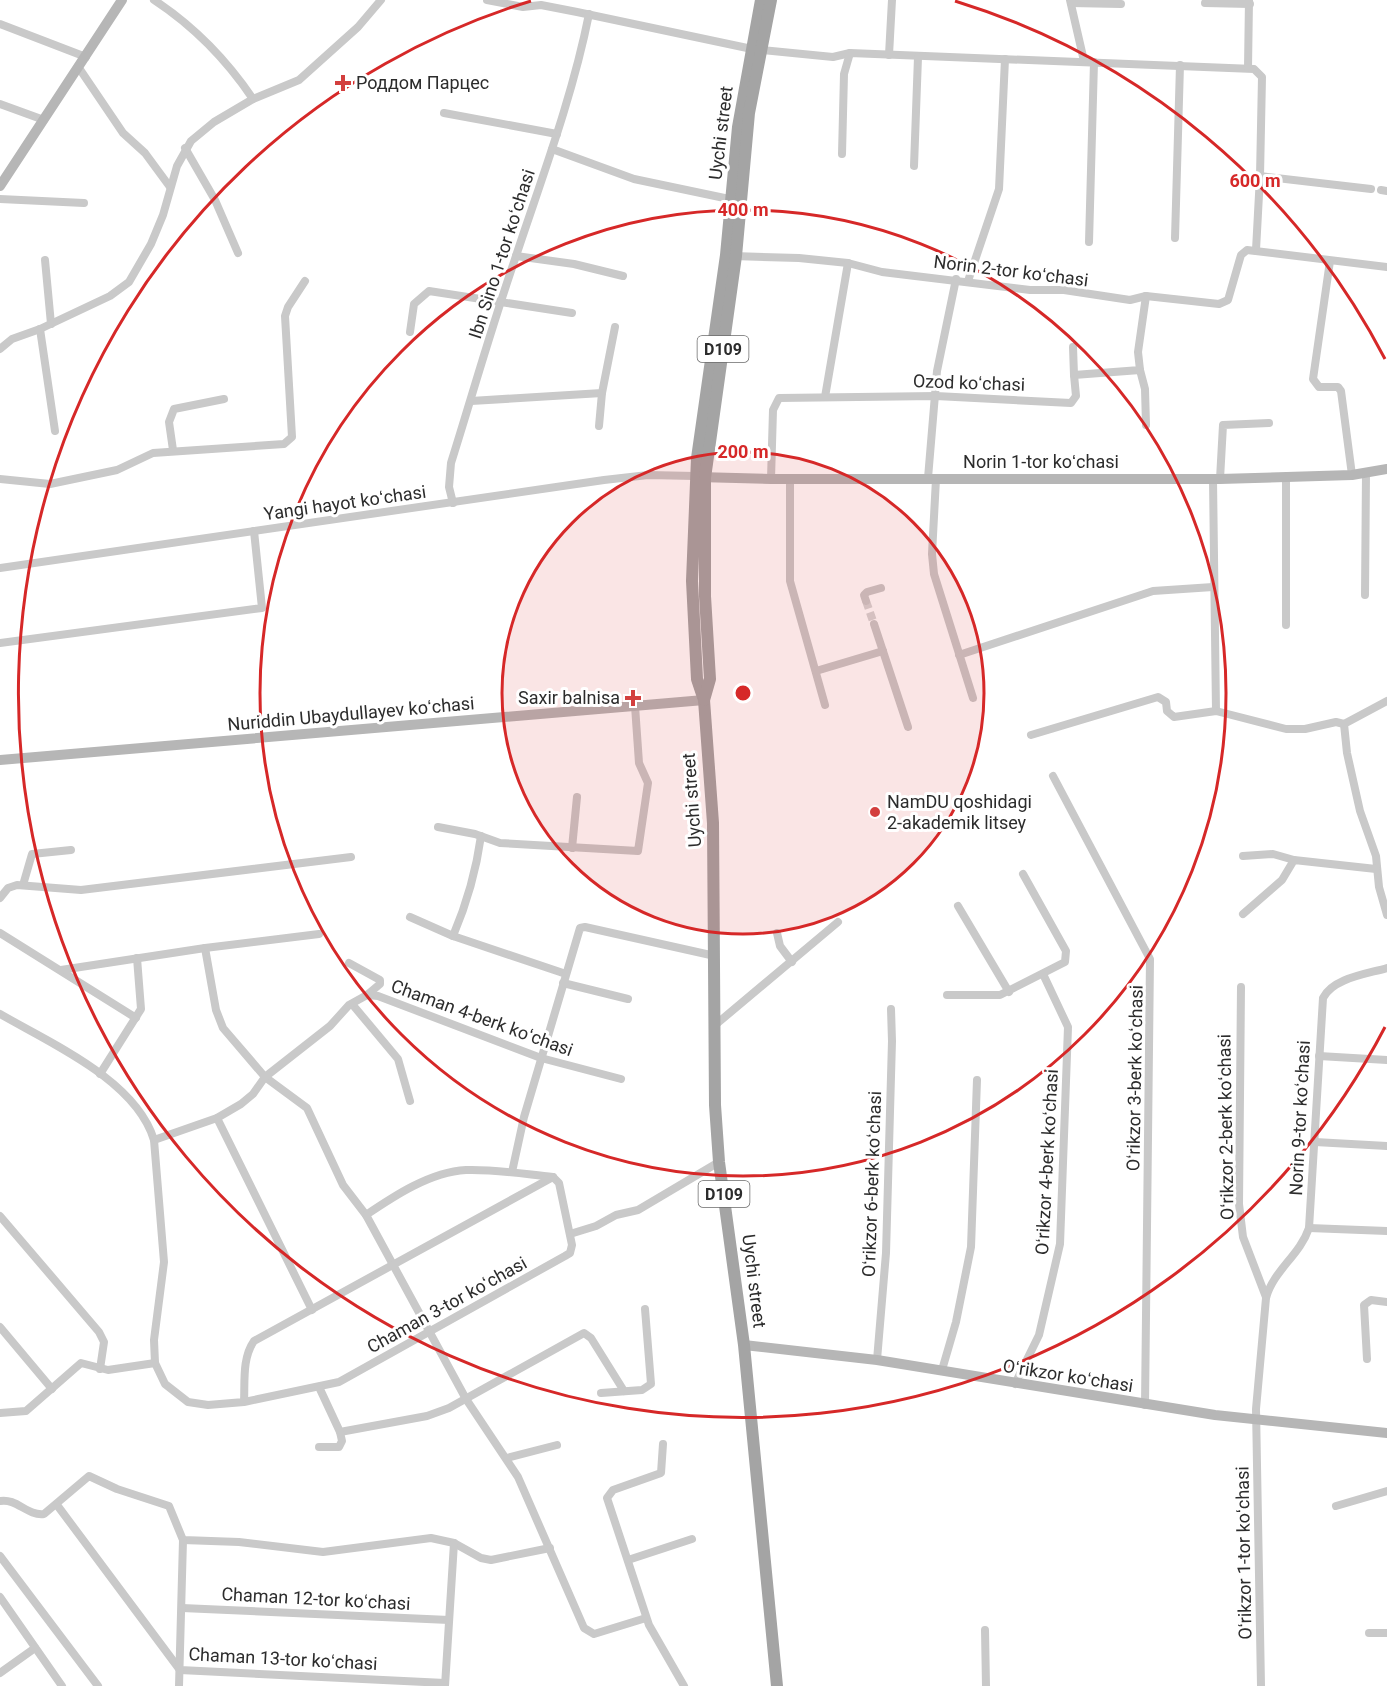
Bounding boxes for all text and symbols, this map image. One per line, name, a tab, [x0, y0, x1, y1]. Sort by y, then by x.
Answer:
place label: Роддом Парцес	[356, 72, 489, 93]
marker: Роддом Парцес	[334, 74, 352, 92]
street label: Uychi street	[704, 85, 737, 181]
street label: Ibn Sino 1-tor koʻchasi	[464, 166, 539, 341]
text: 600 m	[1229, 170, 1281, 191]
text: 400 m	[717, 199, 769, 220]
street label: Norin 2-tor koʻchasi	[932, 251, 1090, 290]
road number: D109	[698, 336, 748, 362]
street label: Ozod koʻchasi	[913, 370, 1025, 395]
text: 200 m	[717, 441, 769, 462]
street label: Norin 1-tor koʻchasi	[963, 451, 1119, 472]
street label: Yangi hayot koʻchasi	[262, 481, 427, 524]
centre of rings	[733, 683, 753, 703]
place label: Saxir balnisa	[518, 687, 620, 708]
marker: Saxir balnisa	[624, 689, 642, 707]
street label: Nuriddin Ubaydullayev koʻchasi	[227, 692, 475, 735]
street label: Uychi street	[678, 752, 705, 848]
place label: NamDU qoshidagi 2-akademik litsey	[887, 791, 1032, 833]
marker: NamDU qoshidagi 2-akademik litsey	[868, 805, 882, 819]
street label: Chaman 4-berk koʻchasi	[388, 975, 576, 1060]
street label: Oʻrikzor 3-berk koʻchasi	[1122, 985, 1147, 1171]
street label: Oʻrikzor 2-berk koʻchasi	[1213, 1034, 1238, 1220]
street label: Norin 9-tor koʻchasi	[1285, 1040, 1314, 1196]
street label: Oʻrikzor 4-berk koʻchasi	[1031, 1068, 1062, 1256]
street label: Oʻrikzor 6-berk koʻchasi	[858, 1091, 885, 1277]
road number: D109	[698, 1181, 750, 1207]
street label: Uychi street	[738, 1233, 771, 1329]
street label: Chaman 3-tor koʻchasi	[363, 1252, 530, 1357]
street label: Oʻrikzor koʻchasi	[1001, 1355, 1135, 1396]
street label: Oʻrikzor 1-tor koʻchasi	[1231, 1466, 1256, 1640]
street label: Chaman 12-tor koʻchasi	[221, 1583, 411, 1614]
street label: Chaman 13-tor koʻchasi	[188, 1643, 378, 1674]

